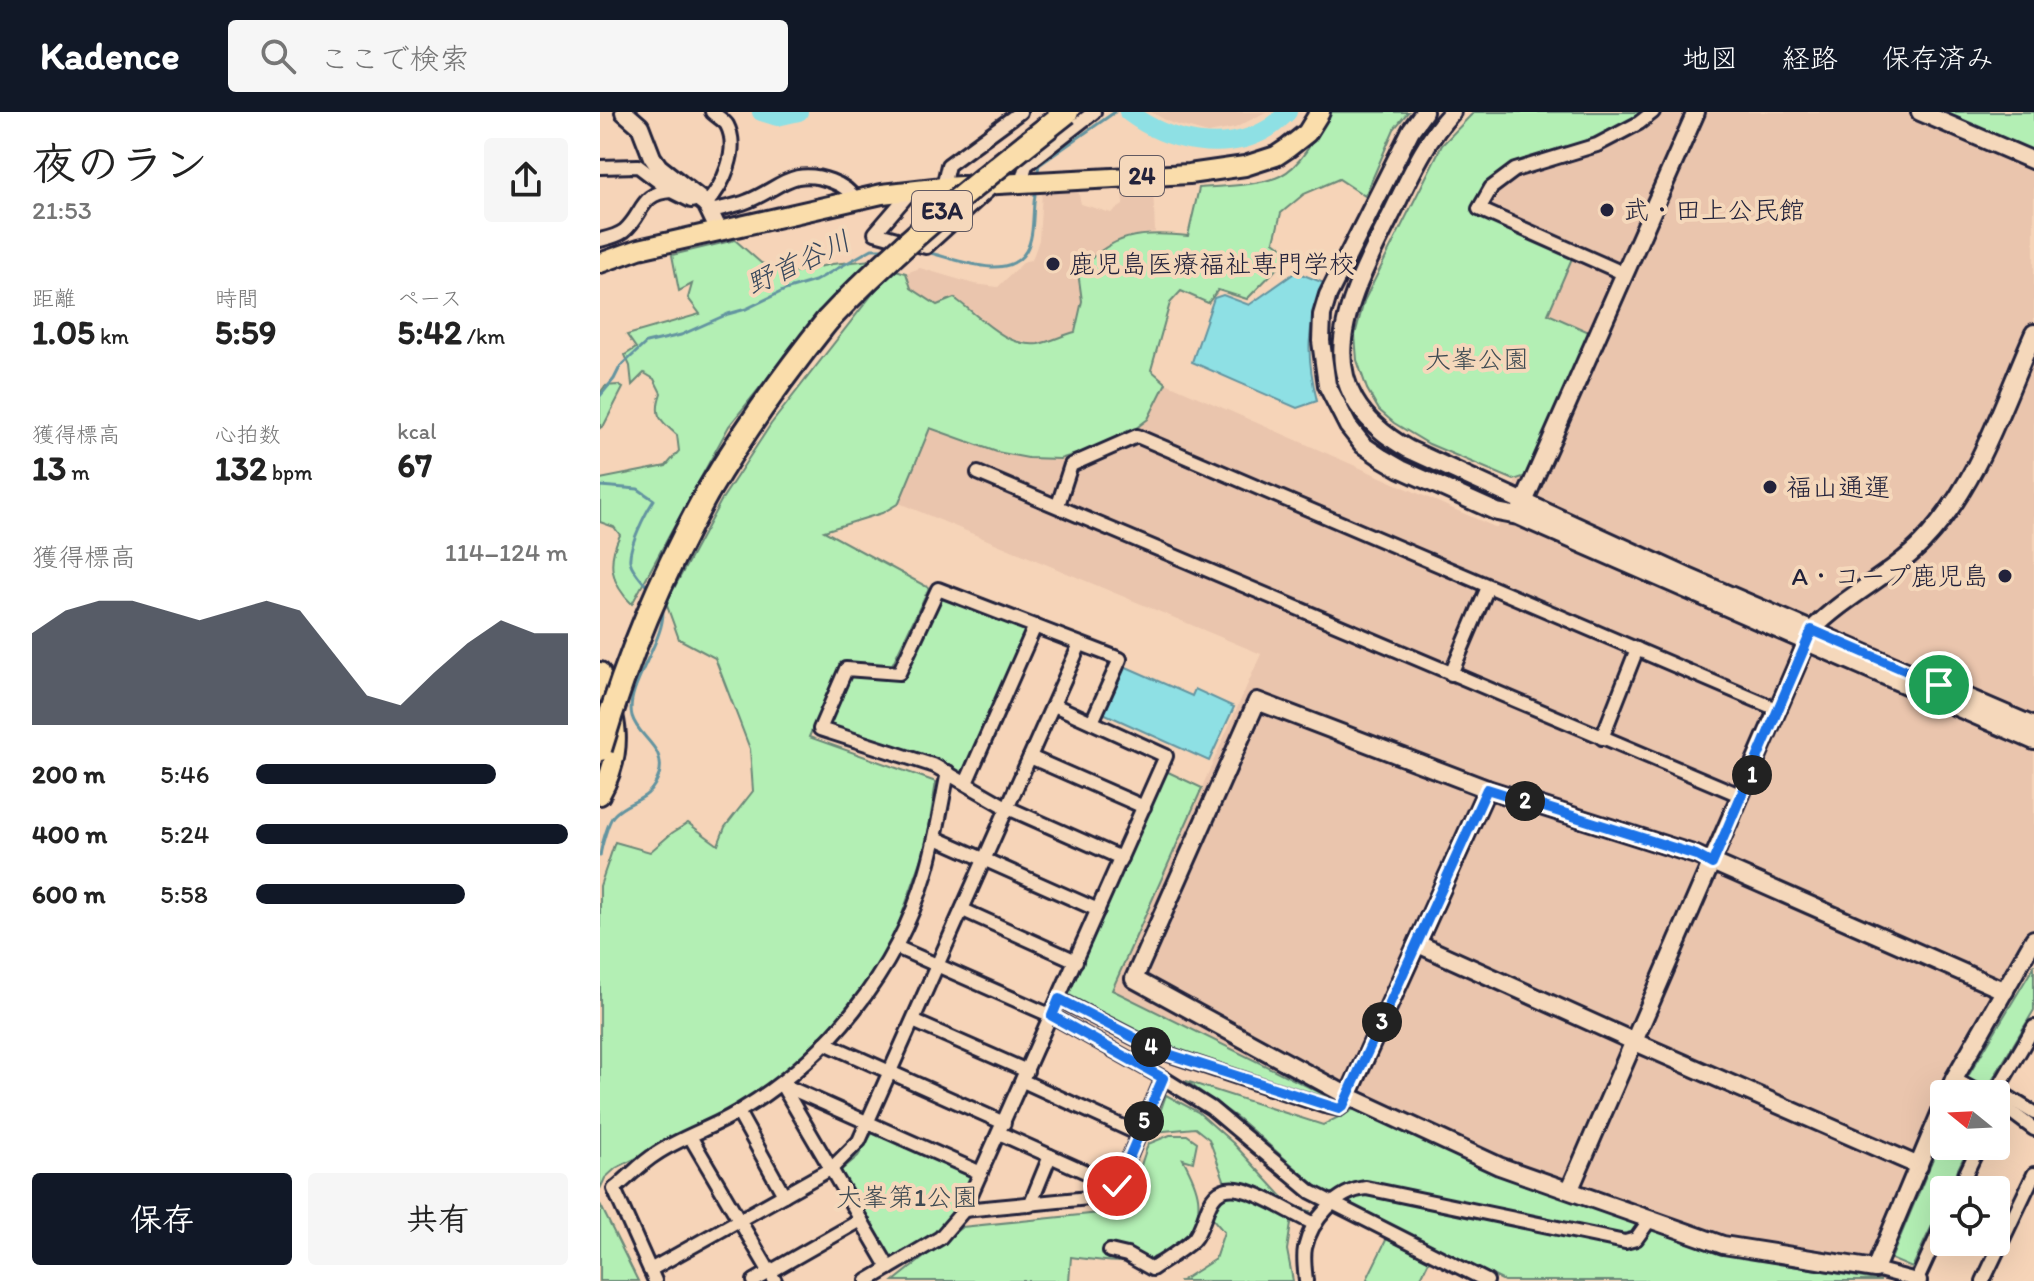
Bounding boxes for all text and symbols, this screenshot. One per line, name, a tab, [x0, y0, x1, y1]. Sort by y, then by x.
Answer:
search box	[228, 20, 788, 92]
text: Kadence	[40, 33, 180, 79]
icon: search	[256, 34, 300, 78]
text: ここで検索	[320, 40, 470, 77]
text: 地図	[1682, 41, 1738, 75]
text: 経路	[1782, 41, 1838, 75]
text: 保存済み	[1882, 41, 1994, 75]
text: 夜のラン	[32, 137, 208, 190]
button: share	[484, 138, 568, 222]
road number: 24	[1120, 156, 1164, 196]
road number: E3A	[912, 191, 972, 231]
text: 21:53	[32, 194, 92, 226]
place label: 武・田上公民館	[1623, 194, 1805, 226]
marker: 武・田上公民館	[1598, 201, 1616, 219]
water label: 野首谷川	[740, 223, 856, 301]
place label: 鹿児島医療福祉専門学校	[1069, 248, 1355, 280]
marker: 鹿児島医療福祉専門学校	[1044, 255, 1062, 273]
text: 距離	[32, 285, 76, 312]
text: 時間	[215, 285, 259, 312]
text: ペース	[397, 285, 462, 312]
text: 1.05	[32, 312, 95, 353]
text: 5:59	[215, 312, 276, 353]
text: 5:42	[397, 312, 462, 353]
text: km	[95, 323, 129, 350]
text: /km	[462, 323, 505, 350]
park label: 大峯公園	[1425, 343, 1529, 375]
text: kcal	[397, 418, 436, 445]
text: 獲得標高	[32, 421, 120, 448]
text: 心拍数	[215, 421, 281, 448]
text: 67	[397, 445, 432, 486]
text: 13	[32, 448, 66, 489]
text: 132	[215, 448, 267, 489]
text: m	[66, 459, 90, 486]
text: bpm	[267, 459, 313, 486]
place label: 福山通運	[1786, 471, 1890, 503]
marker: 福山通運	[1761, 478, 1779, 496]
text: 114–124 m	[445, 536, 568, 568]
text: 獲得標高	[32, 541, 136, 573]
place label: A・コープ鹿児島	[1791, 560, 1989, 592]
marker: A・コープ鹿児島	[1996, 567, 2014, 585]
pin	[1905, 651, 1973, 719]
icon: arrive	[1917, 663, 1961, 707]
pin: 1	[1732, 755, 1772, 795]
text: 200 m	[32, 758, 105, 790]
text: 5:46	[160, 758, 209, 790]
text: 1	[1747, 761, 1757, 788]
pin: 2	[1505, 781, 1545, 821]
text: 2	[1519, 787, 1531, 814]
text: 400 m	[32, 818, 107, 850]
text: 5:24	[160, 818, 209, 850]
text: 600 m	[32, 878, 106, 910]
text: 5:58	[160, 878, 208, 910]
pin: 3	[1362, 1002, 1402, 1042]
text: 3	[1376, 1008, 1388, 1035]
pin: 4	[1131, 1027, 1171, 1067]
text: 4	[1144, 1033, 1158, 1060]
north arrow	[1930, 1080, 2010, 1160]
map controls	[1930, 1080, 2010, 1256]
pin: 5	[1124, 1101, 1164, 1141]
text: 5	[1138, 1107, 1150, 1134]
pin	[1083, 1152, 1151, 1220]
icon: check	[1095, 1164, 1139, 1208]
button: 保存	[32, 1173, 292, 1265]
button: 共有	[308, 1173, 568, 1265]
button: locate	[1930, 1176, 2010, 1256]
park label: 大峯第1公園	[836, 1181, 978, 1213]

